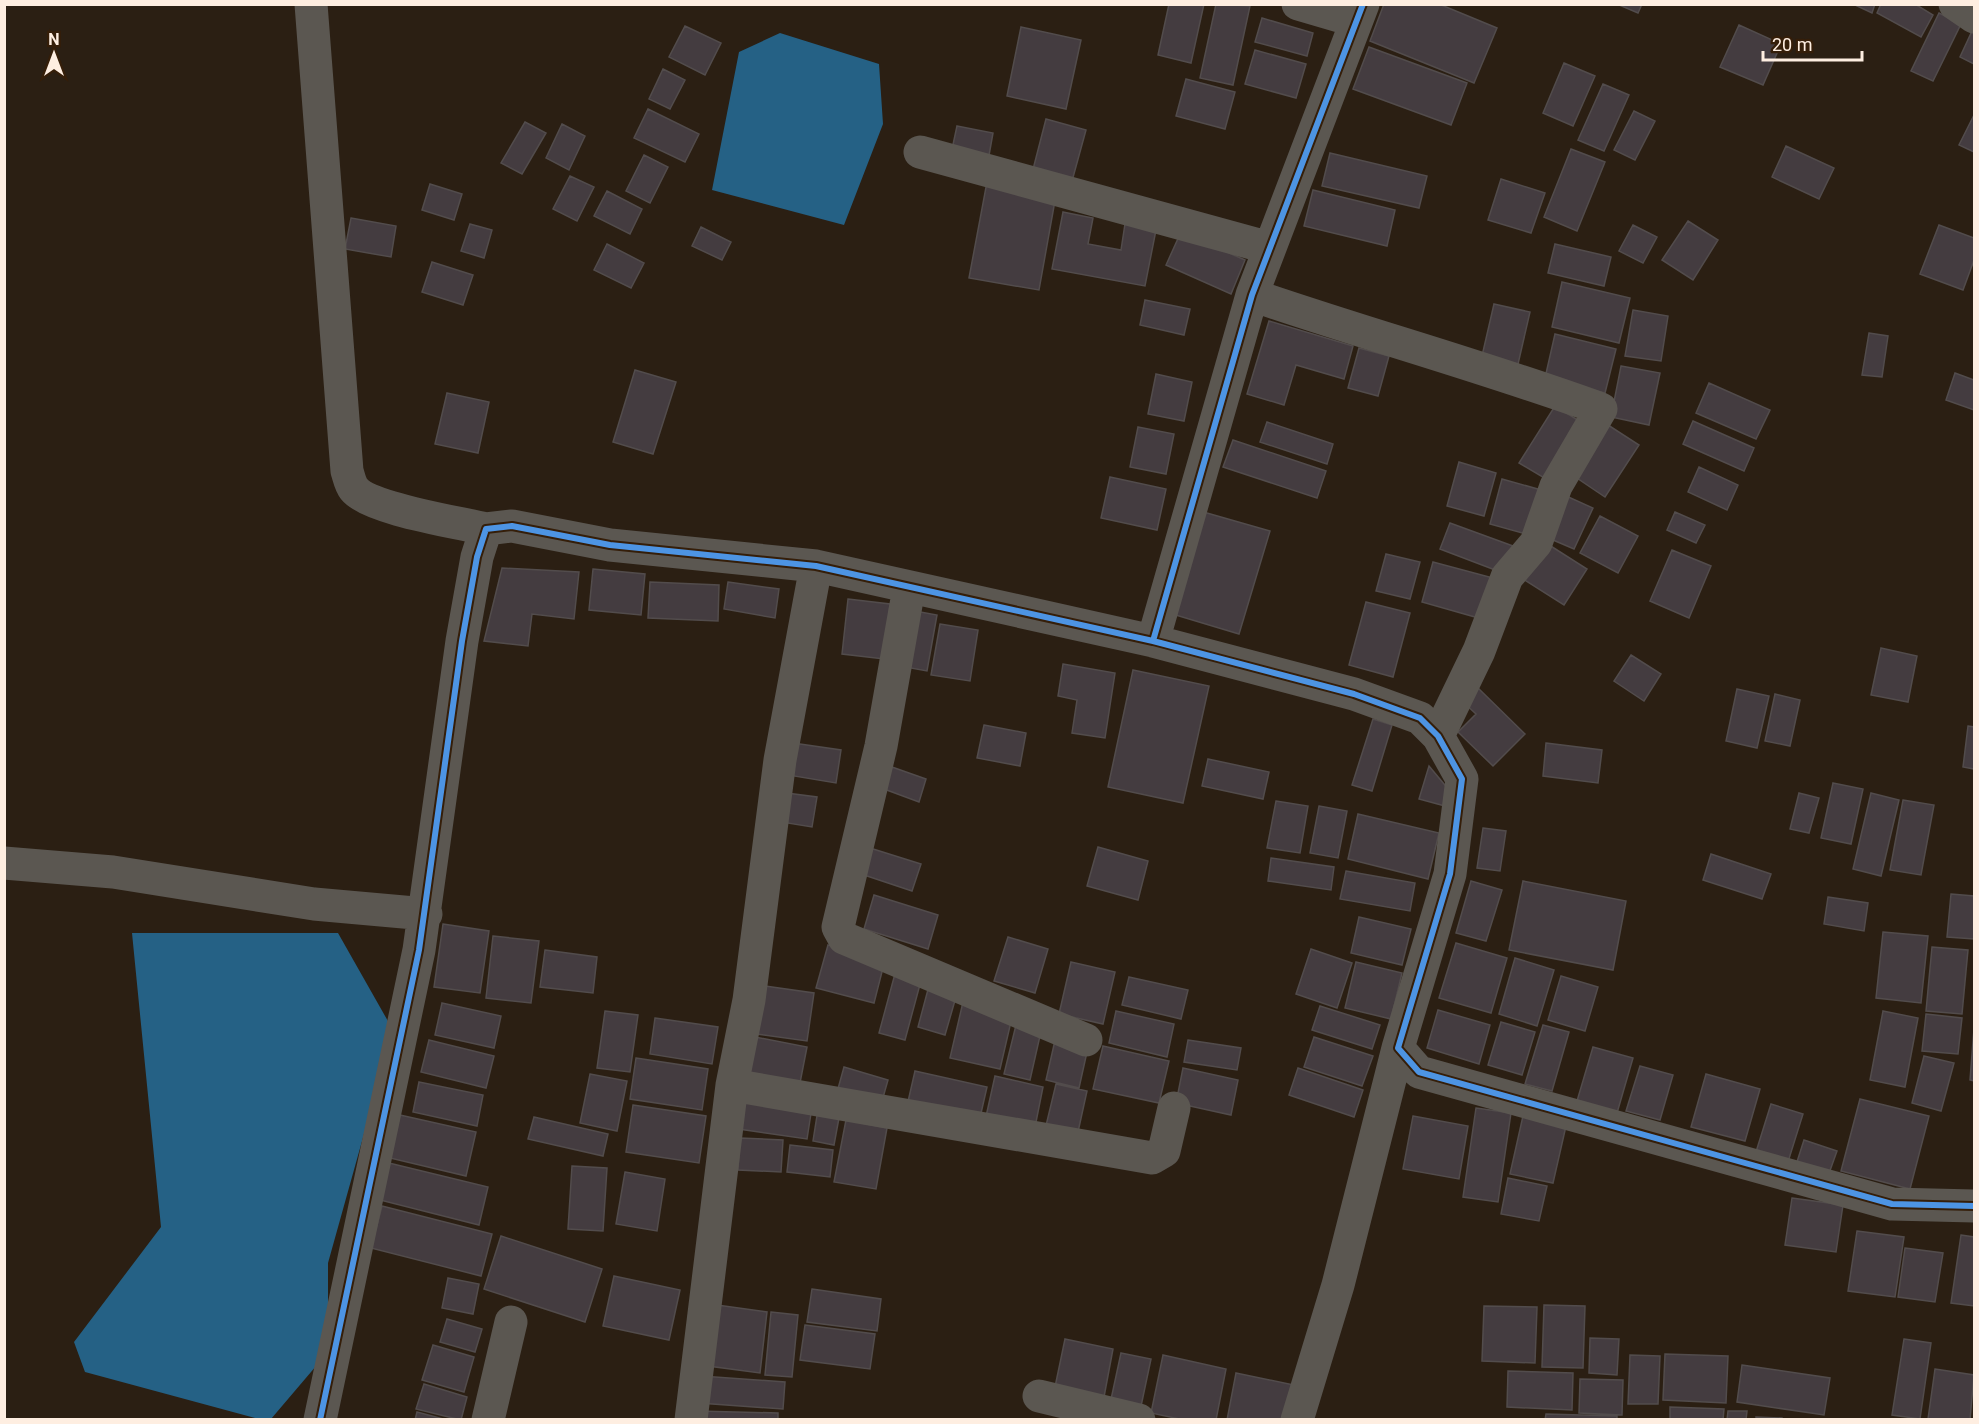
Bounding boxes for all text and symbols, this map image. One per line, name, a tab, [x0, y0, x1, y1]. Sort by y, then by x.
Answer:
north arrow	[24, 24, 84, 84]
scale bar	[1763, 24, 1862, 62]
text: N	[48, 30, 60, 49]
text: 20 m	[1772, 34, 1812, 55]

